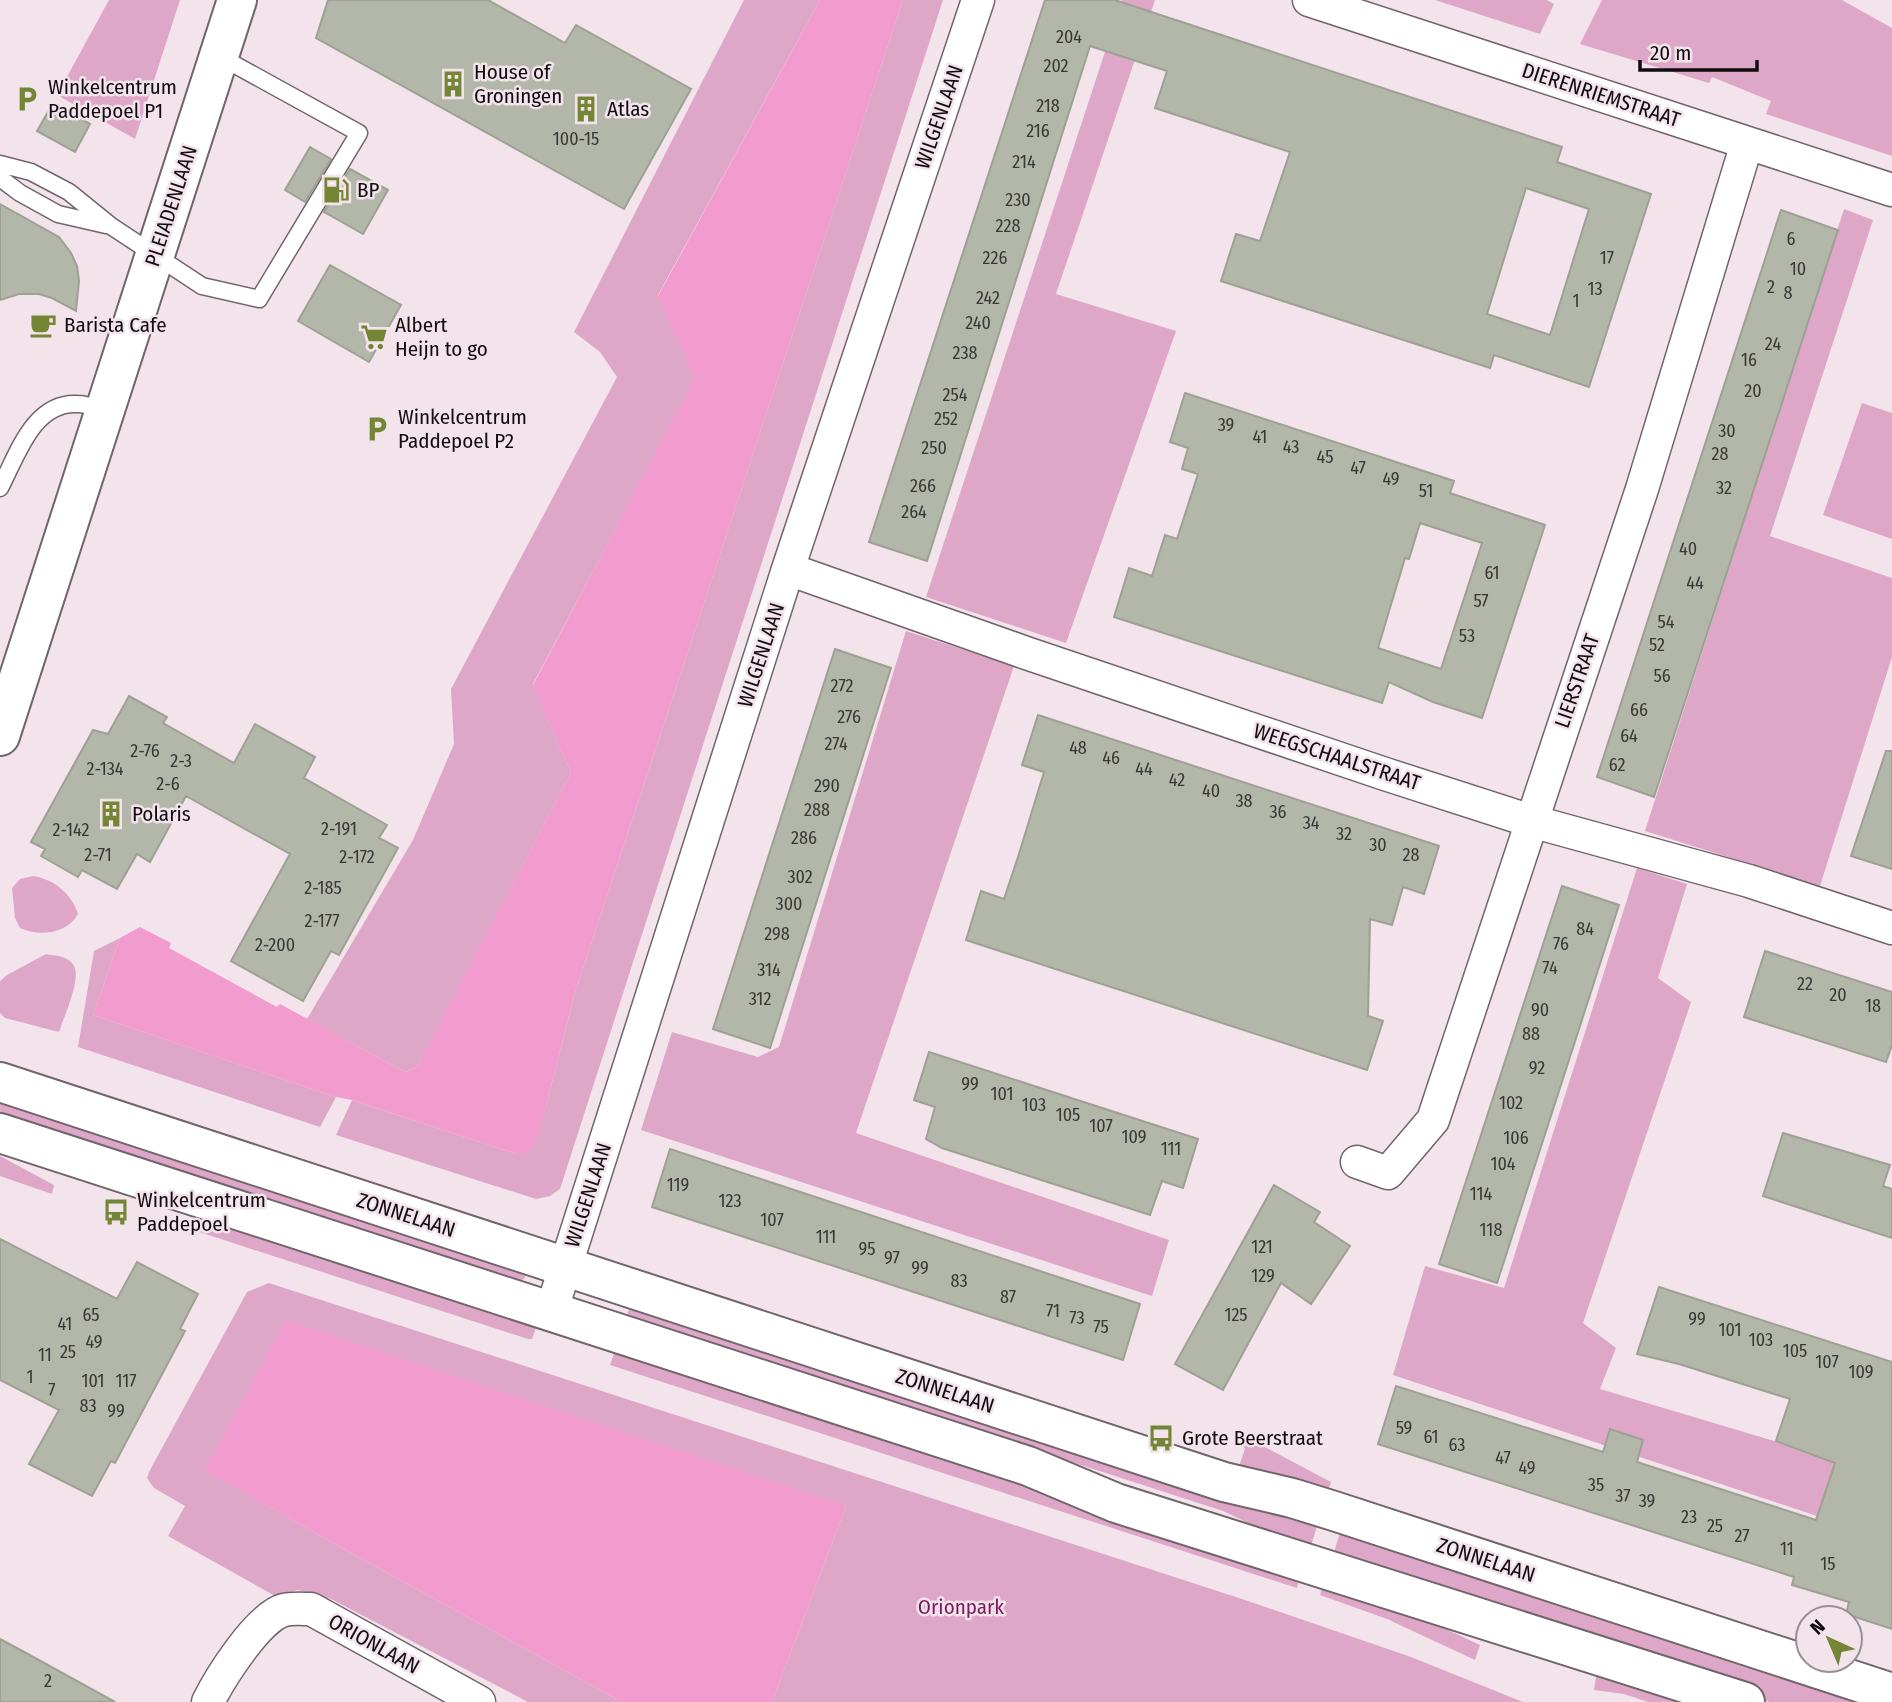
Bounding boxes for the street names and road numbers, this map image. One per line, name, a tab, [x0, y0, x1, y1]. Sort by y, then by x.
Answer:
street label: DIERENRIEMSTRAAT	[1519, 57, 1684, 133]
street label: WILGENLAAN	[909, 62, 969, 172]
street label: PLEIADENLAAN	[139, 142, 203, 270]
street label: WILGENLAAN	[732, 599, 790, 711]
street label: LIERSTRAAT	[1549, 630, 1605, 731]
street label: WEEGSCHAALSTRAAT	[1250, 718, 1424, 796]
street label: WILGENLAAN	[559, 1139, 617, 1251]
street label: ZONNELAAN	[353, 1187, 459, 1243]
street label: ZONNELAAN	[892, 1363, 998, 1419]
street label: ZONNELAAN	[1433, 1532, 1539, 1588]
street label: ORIONLAAN	[324, 1608, 424, 1680]

